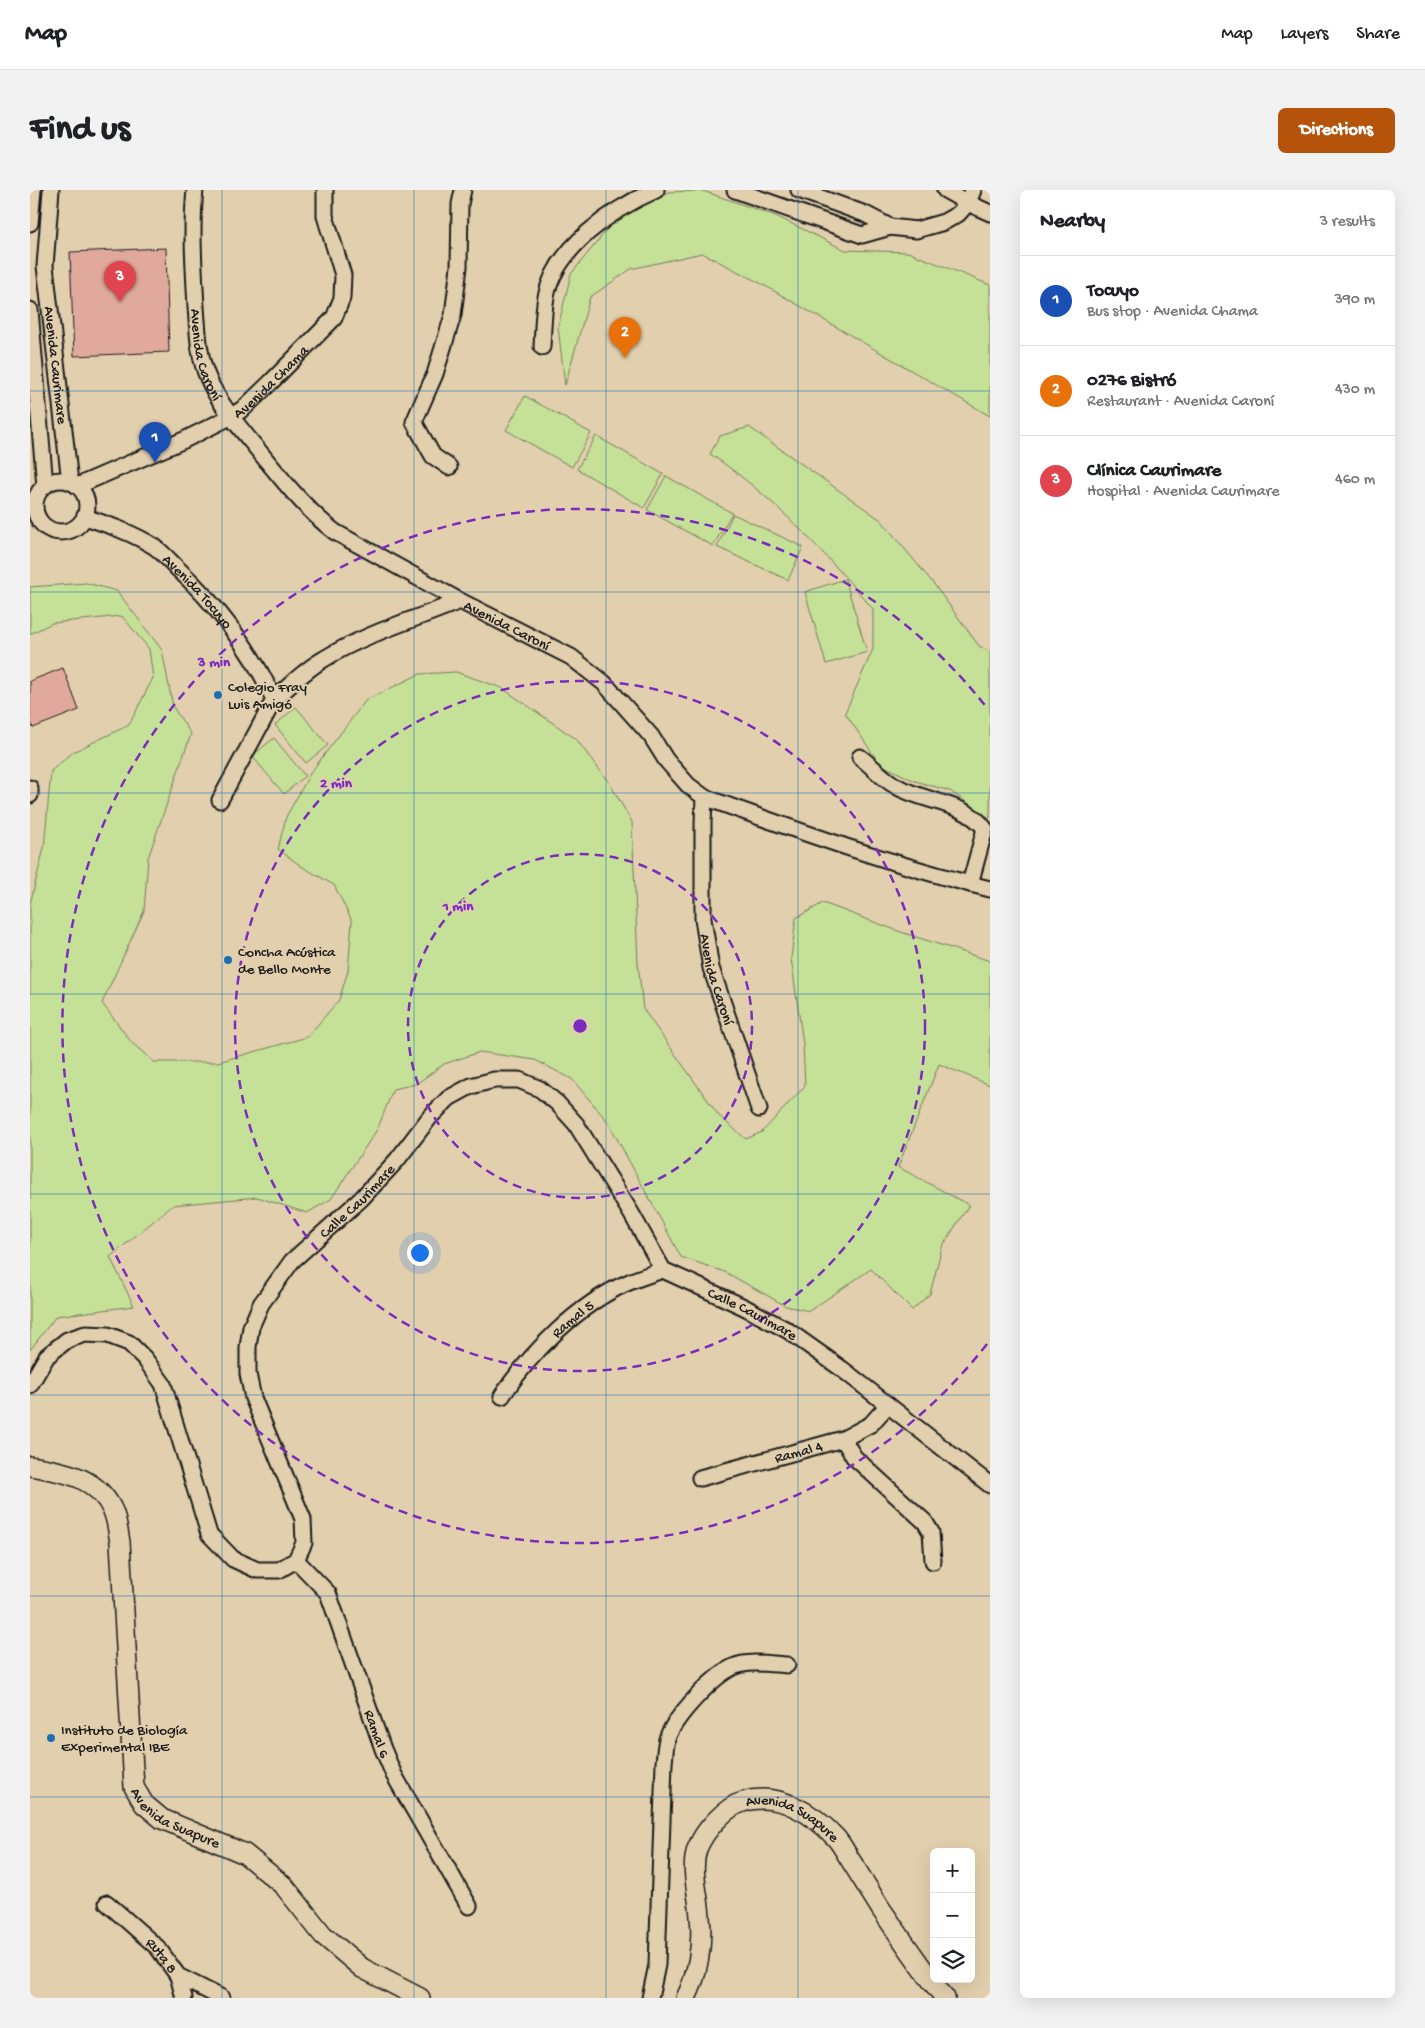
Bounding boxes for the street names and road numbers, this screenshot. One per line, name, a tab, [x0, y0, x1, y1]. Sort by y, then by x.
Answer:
street label: Avenida Caurimare	[39, 305, 70, 425]
street label: Avenida Caroní	[185, 308, 225, 405]
street label: Avenida Chama	[231, 342, 314, 424]
street label: Avenida Tocuyo	[158, 551, 236, 633]
street label: Avenida Caroní	[460, 597, 553, 656]
street label: Avenida Caroní	[695, 933, 737, 1029]
street label: Calle Caurimare	[317, 1161, 400, 1243]
street label: Calle Caurimare	[704, 1285, 800, 1346]
street label: Ramal 5	[548, 1297, 598, 1343]
street label: Ramal 4	[773, 1438, 825, 1468]
street label: Ramal 6	[359, 1708, 393, 1761]
street label: Avenida Suapure	[125, 1785, 223, 1854]
street label: Avenida Suapure	[744, 1792, 842, 1847]
street label: Ruta 8	[141, 1934, 180, 1978]

